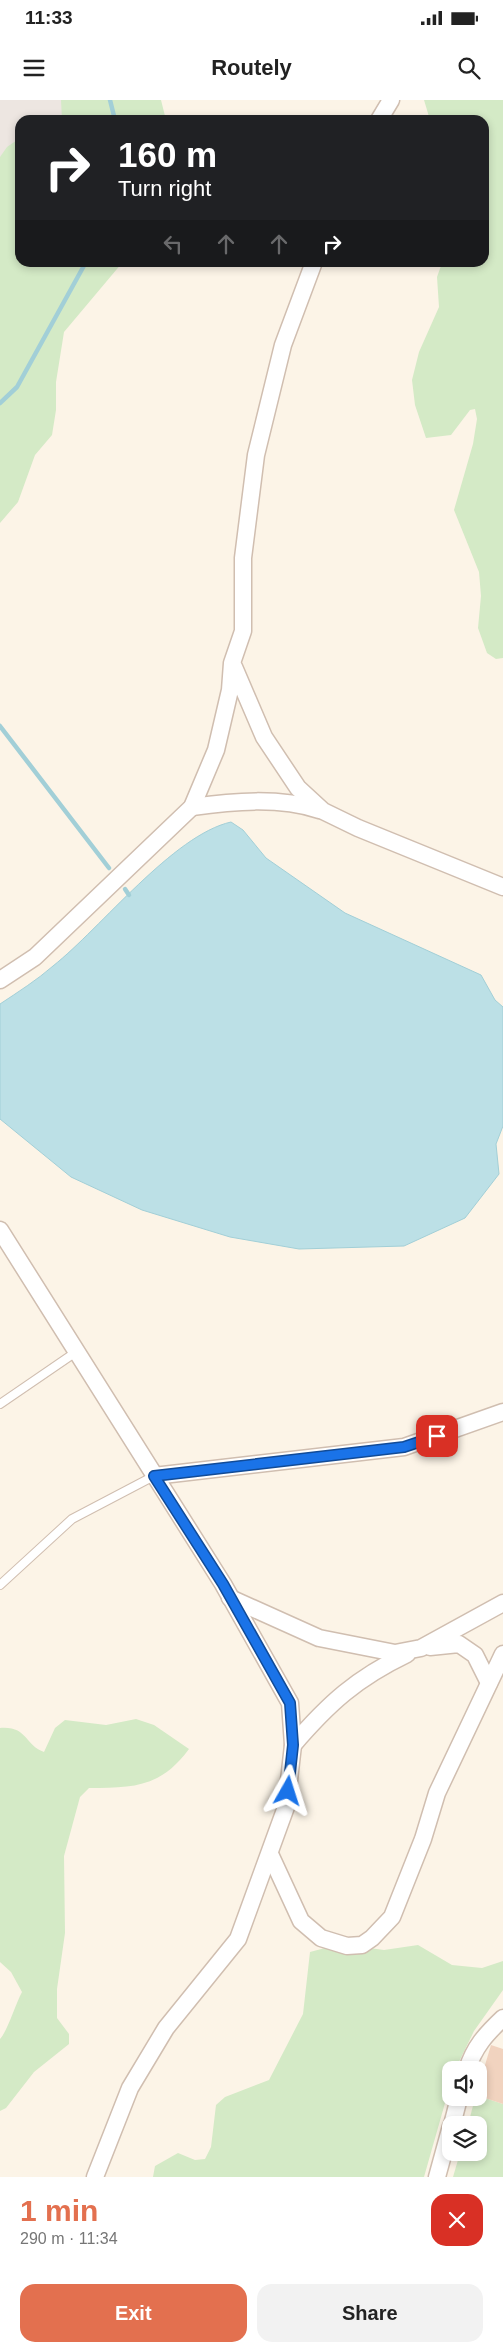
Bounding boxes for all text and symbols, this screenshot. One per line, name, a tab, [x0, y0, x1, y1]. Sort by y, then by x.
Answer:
text: 11:33	[25, 7, 73, 28]
icon: menu	[20, 54, 48, 82]
icon: search	[455, 54, 483, 82]
text: Routely	[211, 55, 292, 80]
icon: right	[35, 135, 100, 200]
text: 160 m	[118, 135, 217, 174]
text: Turn right	[118, 176, 211, 201]
icon: left	[159, 230, 187, 258]
icon: ahead	[212, 230, 240, 258]
icon: ahead	[265, 230, 293, 258]
icon: right	[318, 230, 346, 258]
pin	[416, 1415, 458, 1457]
icon: arrive	[423, 1422, 451, 1450]
position arrow	[261, 1764, 313, 1816]
map controls	[442, 2061, 487, 2161]
button: sound	[442, 2061, 487, 2106]
button: layers	[442, 2116, 487, 2161]
text: 1 min	[20, 2194, 98, 2227]
button: close	[431, 2194, 483, 2246]
text: 290 m · 11:34	[20, 2230, 118, 2247]
button: Exit	[20, 2284, 247, 2342]
button: Share	[257, 2284, 483, 2342]

